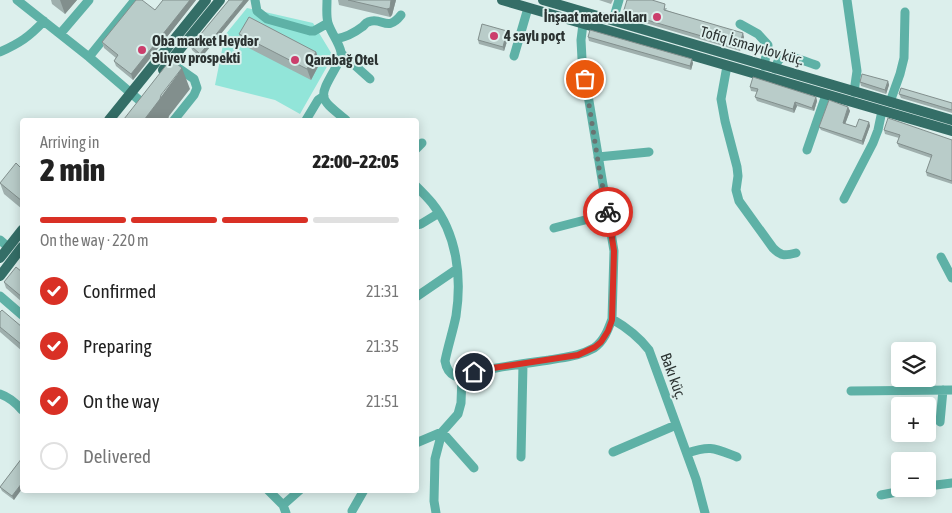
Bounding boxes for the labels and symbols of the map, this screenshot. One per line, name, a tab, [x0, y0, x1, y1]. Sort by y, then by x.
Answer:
place label: İnşaat materialları	[544, 8, 647, 25]
marker: İnşaat materialları	[651, 11, 663, 23]
street label: Tofiq İsmayılov küç.	[698, 23, 806, 69]
place label: 4 saylı poçt	[503, 27, 566, 44]
marker: 4 saylı poçt	[488, 30, 500, 42]
place label: Oba market Heydər Əliyev prospekti	[152, 32, 259, 66]
marker: Oba market Heydər Əliyev prospekti	[136, 44, 148, 56]
place label: Qarabağ Otel	[305, 51, 379, 68]
marker: Qarabağ Otel	[289, 54, 301, 66]
pin	[564, 58, 606, 100]
courier	[583, 187, 633, 237]
street label: Bakı küç.	[657, 350, 690, 402]
pin	[453, 351, 495, 393]

